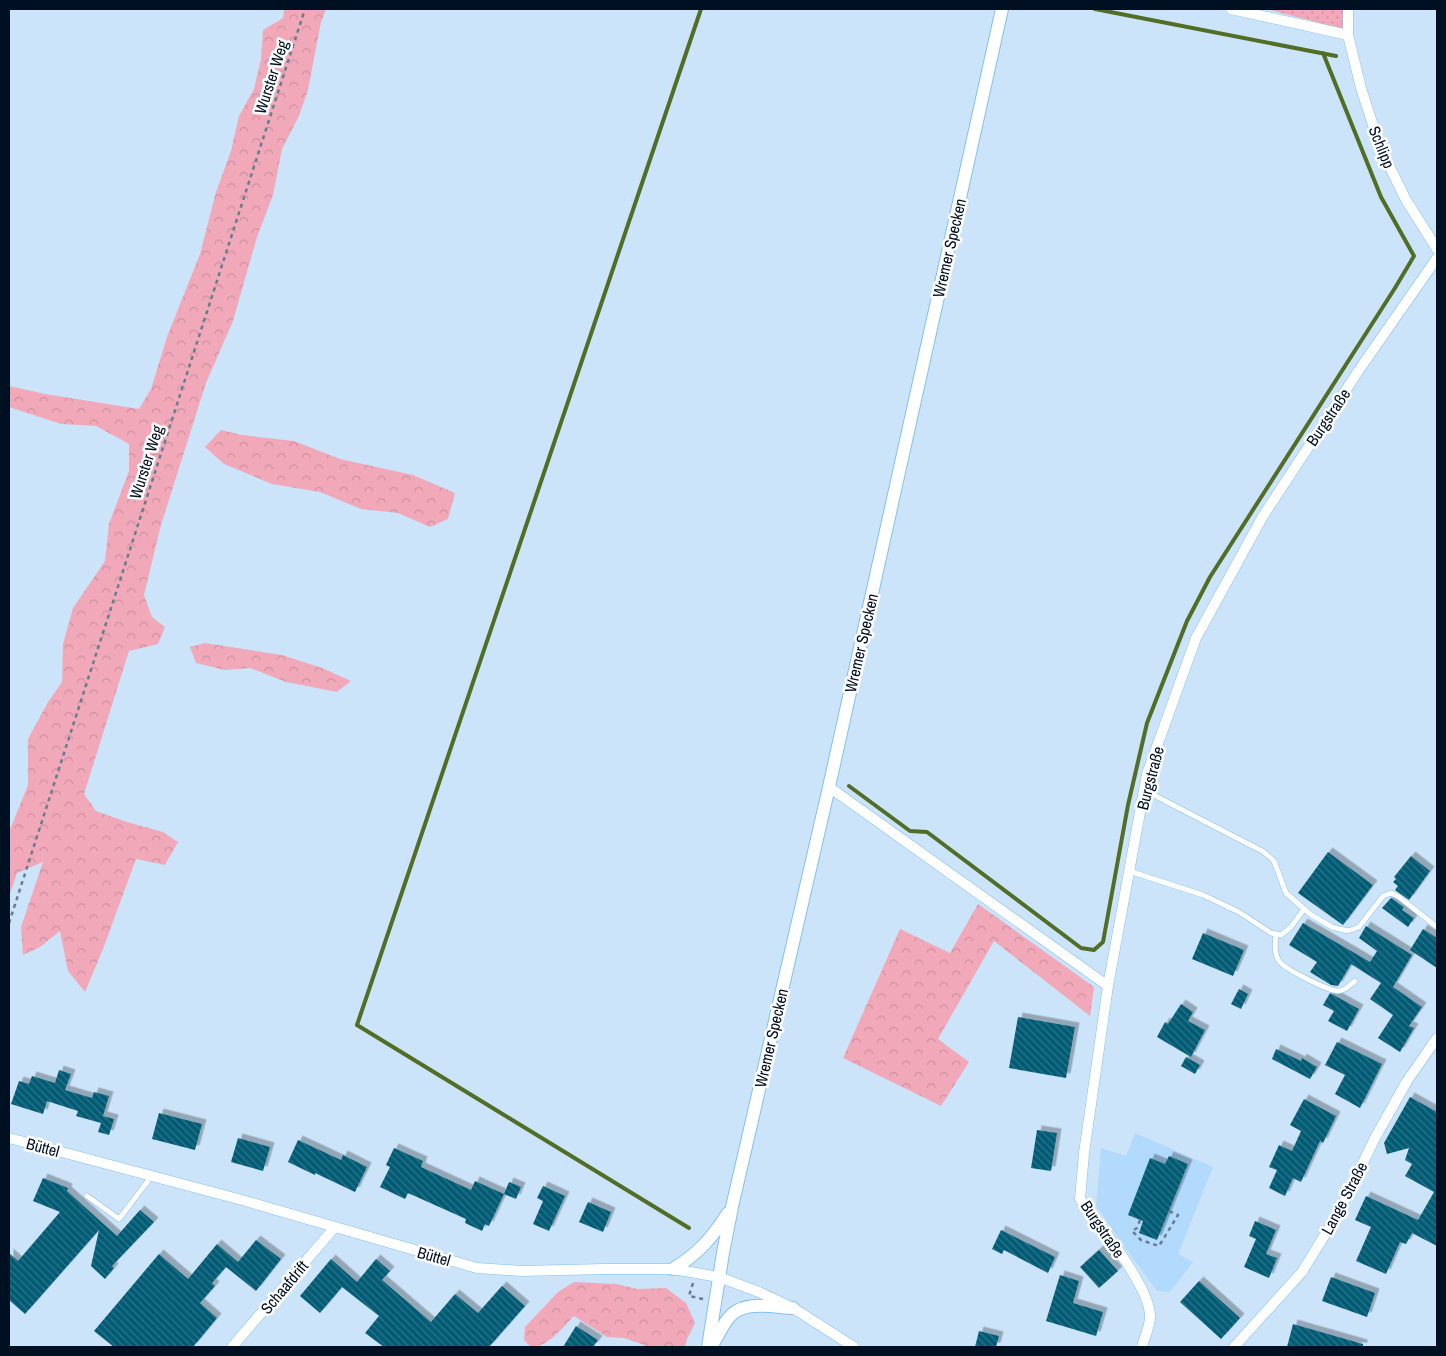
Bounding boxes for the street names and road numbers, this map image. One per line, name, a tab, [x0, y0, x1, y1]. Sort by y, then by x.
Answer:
street label: Wurster Weg	[249, 37, 293, 117]
street label: Schlipp	[1364, 123, 1400, 171]
street label: Wremer Specken	[927, 196, 971, 300]
street label: Burgstraße	[1301, 384, 1355, 450]
street label: Wurster Weg	[124, 422, 168, 502]
street label: Wremer Specken	[839, 591, 883, 695]
street label: Burgstraße	[1131, 744, 1169, 812]
street label: Wremer Specken	[749, 986, 793, 1090]
street label: Büttel	[24, 1132, 62, 1162]
street label: Lange Straße	[1316, 1158, 1372, 1238]
street label: Burgstraße	[1076, 1196, 1130, 1262]
street label: Büttel	[415, 1241, 453, 1271]
street label: Schaafdrift	[255, 1255, 313, 1318]

